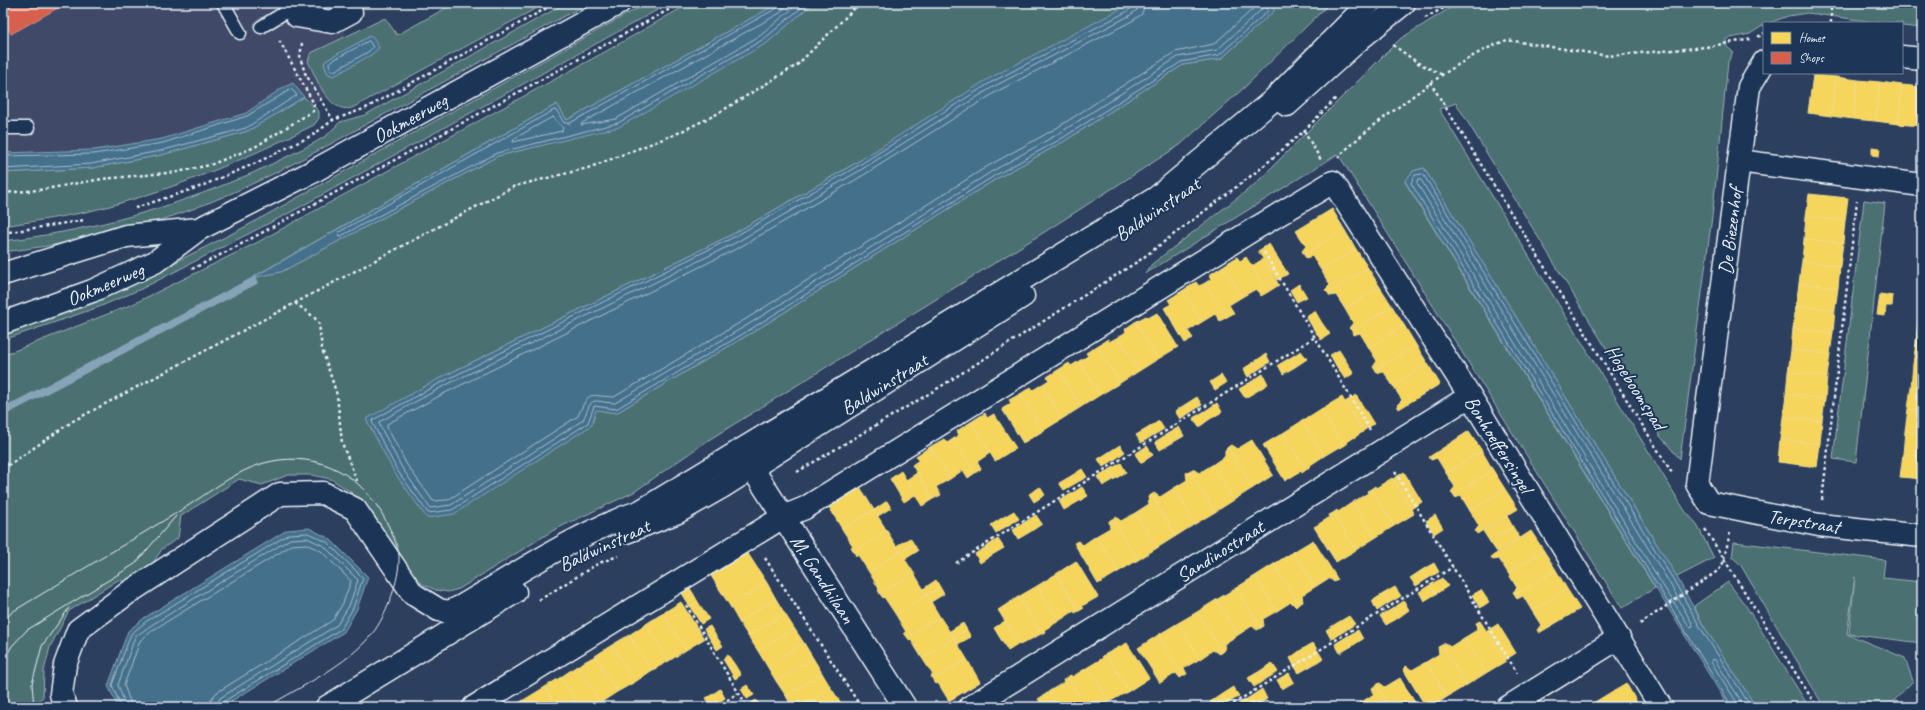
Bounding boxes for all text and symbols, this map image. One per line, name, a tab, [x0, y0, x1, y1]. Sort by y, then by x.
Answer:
legend	[1763, 22, 1903, 74]
text: Homes	[1799, 30, 1826, 46]
text: Shops	[1799, 50, 1824, 66]
street label: Ookmeerweg	[369, 87, 453, 149]
street label: Baldwinstraat	[1110, 170, 1207, 247]
street label: De Biezenhof	[1713, 182, 1749, 276]
street label: Ookmeerweg	[63, 256, 149, 312]
street label: Hogeboomspad	[1599, 340, 1673, 437]
street label: Baldwinstraat	[836, 347, 934, 421]
street label: Bonhoeffersingel	[1459, 391, 1540, 500]
street label: Terpstraat	[1766, 504, 1845, 540]
street label: Baldwinstraat	[555, 512, 656, 577]
street label: Sandinostraat	[1172, 513, 1271, 588]
street label: M. Gandhilaan	[785, 530, 861, 629]

